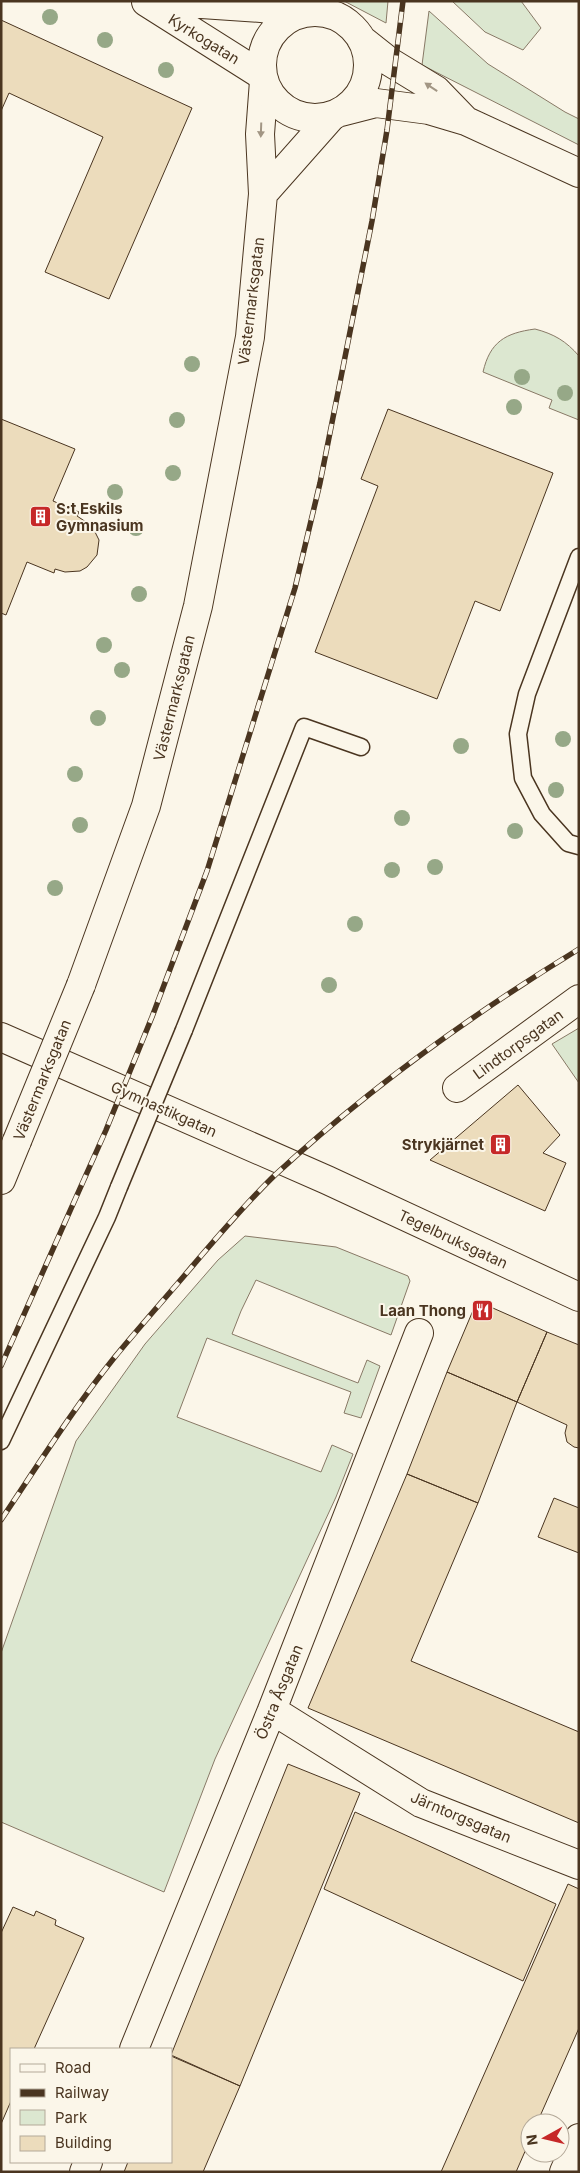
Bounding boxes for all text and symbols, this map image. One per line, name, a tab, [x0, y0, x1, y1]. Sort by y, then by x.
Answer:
street label: Kyrkogatan	[165, 10, 243, 68]
one-way arrow	[424, 83, 438, 92]
one-way arrow	[256, 122, 264, 138]
street label: Västermarksgatan	[234, 236, 268, 366]
place label: S:t Eskils Gymnasium	[56, 499, 144, 535]
building icon: S:t Eskils Gymnasium	[28, 505, 52, 529]
street label: Västermarksgatan	[149, 633, 199, 763]
street label: Lindtorpsgatan	[469, 1005, 567, 1083]
street label: Västermarksgatan	[9, 1017, 75, 1143]
street label: Gymnastikgatan	[108, 1077, 220, 1141]
building icon: Strykjärnet	[488, 1132, 512, 1156]
place label: Strykjärnet	[402, 1135, 485, 1154]
street label: Tegelbruksgatan	[395, 1205, 511, 1273]
restaurant icon: Laan Thong	[470, 1298, 494, 1322]
place label: Laan Thong	[380, 1301, 466, 1320]
street label: Östra Åsgatan	[251, 1642, 307, 1742]
street label: Järntorgsgatan	[408, 1787, 514, 1847]
legend	[10, 2048, 172, 2163]
text: Road	[55, 2058, 91, 2077]
text: Railway	[55, 2083, 110, 2102]
text: Park	[55, 2108, 88, 2127]
north arrow	[520, 2113, 570, 2163]
text: Building	[55, 2133, 112, 2152]
text: N	[522, 2133, 541, 2146]

